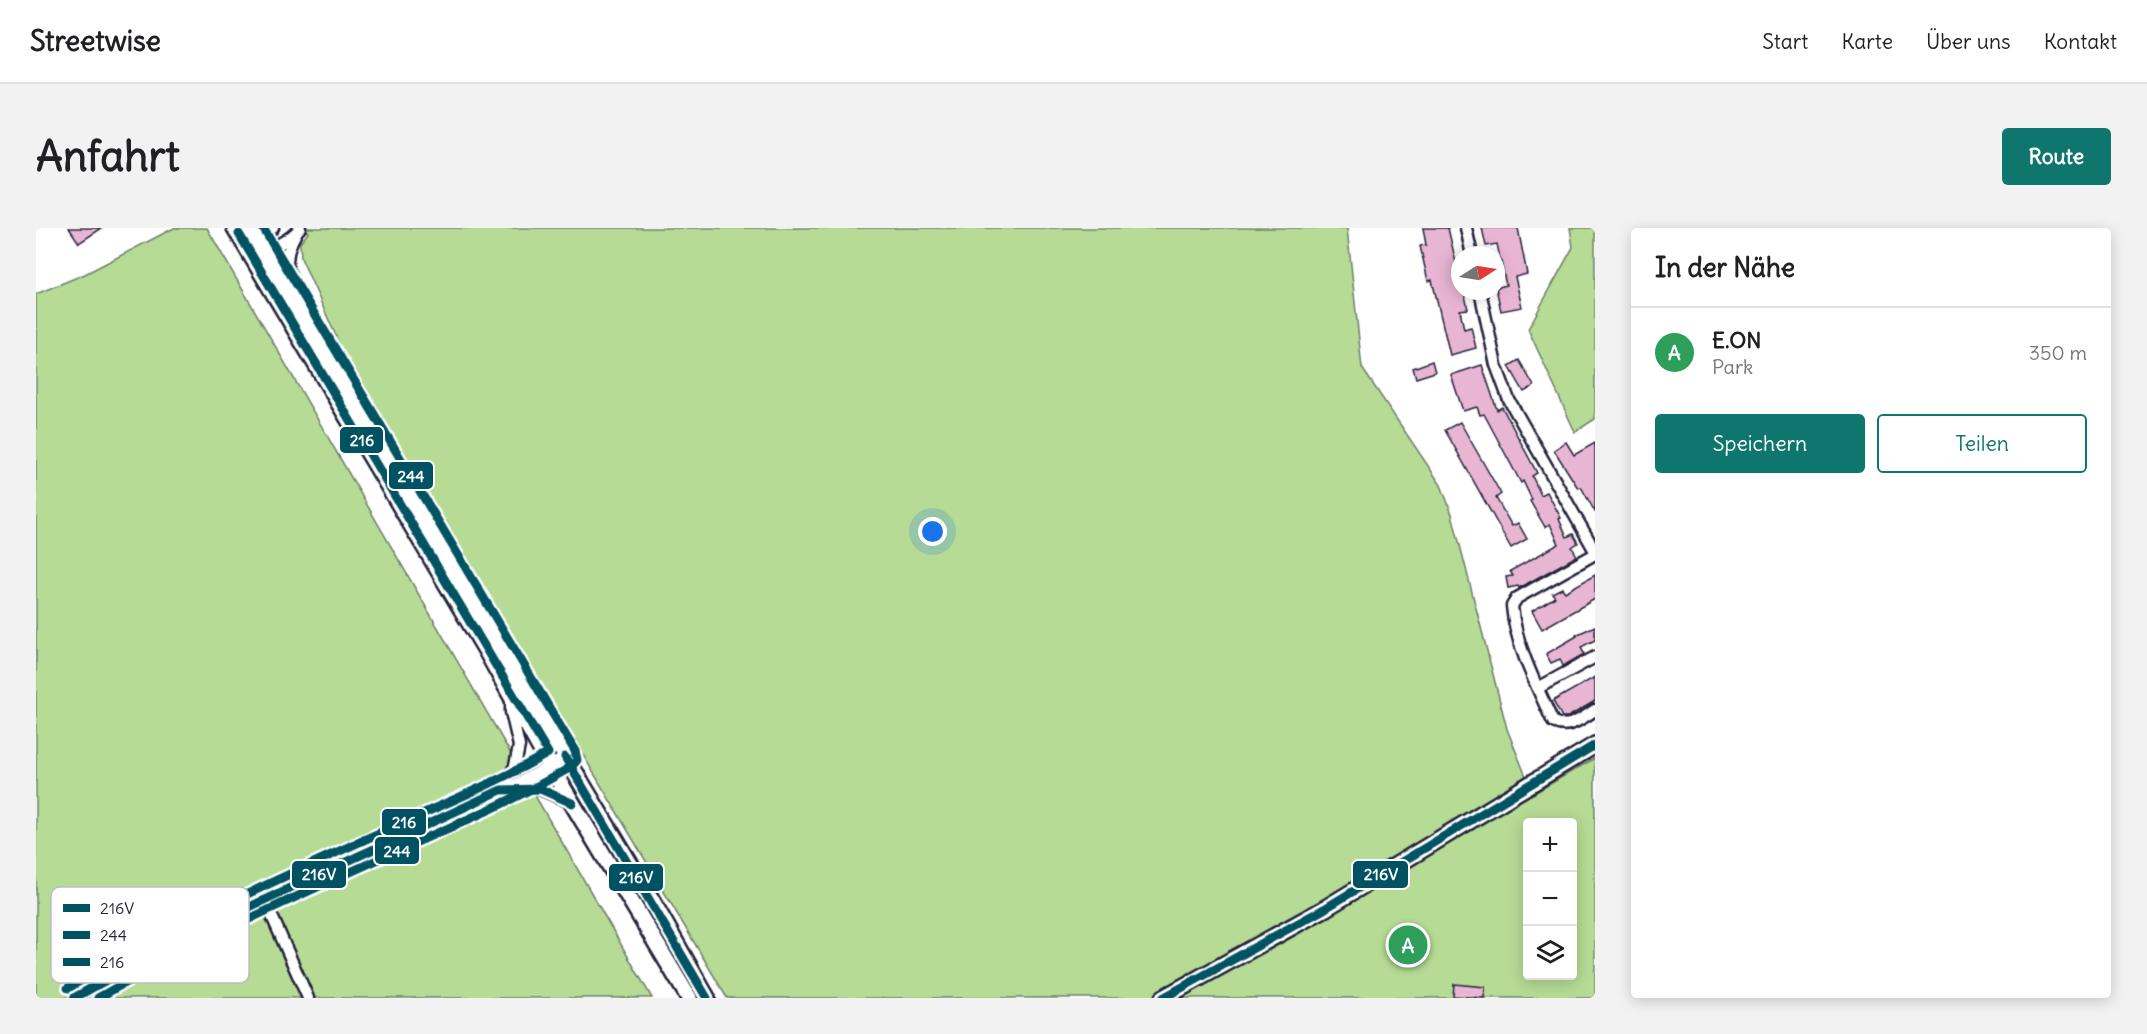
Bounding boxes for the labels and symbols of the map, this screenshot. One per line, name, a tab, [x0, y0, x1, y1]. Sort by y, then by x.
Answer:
north arrow	[1451, 246, 1505, 300]
line badge: 216	[339, 426, 384, 454]
text: 216	[350, 430, 374, 450]
line badge: 244	[388, 461, 434, 490]
text: 244	[397, 466, 425, 486]
your location	[918, 517, 947, 546]
line badge: 216	[381, 808, 427, 836]
text: 216	[392, 812, 416, 832]
line badge: 244	[374, 836, 420, 865]
text: 244	[383, 841, 411, 861]
line badge: 216V	[291, 860, 347, 889]
line badge: 216V	[1352, 860, 1409, 889]
line badge: 216V	[608, 863, 664, 892]
text: 216V	[302, 864, 336, 884]
text: 216V	[1364, 864, 1398, 884]
text: 216V	[619, 867, 653, 887]
legend	[51, 887, 249, 983]
text: 216V	[100, 898, 134, 918]
pin: A	[1388, 922, 1428, 968]
text: 244	[100, 925, 127, 945]
text: 216	[100, 952, 124, 972]

